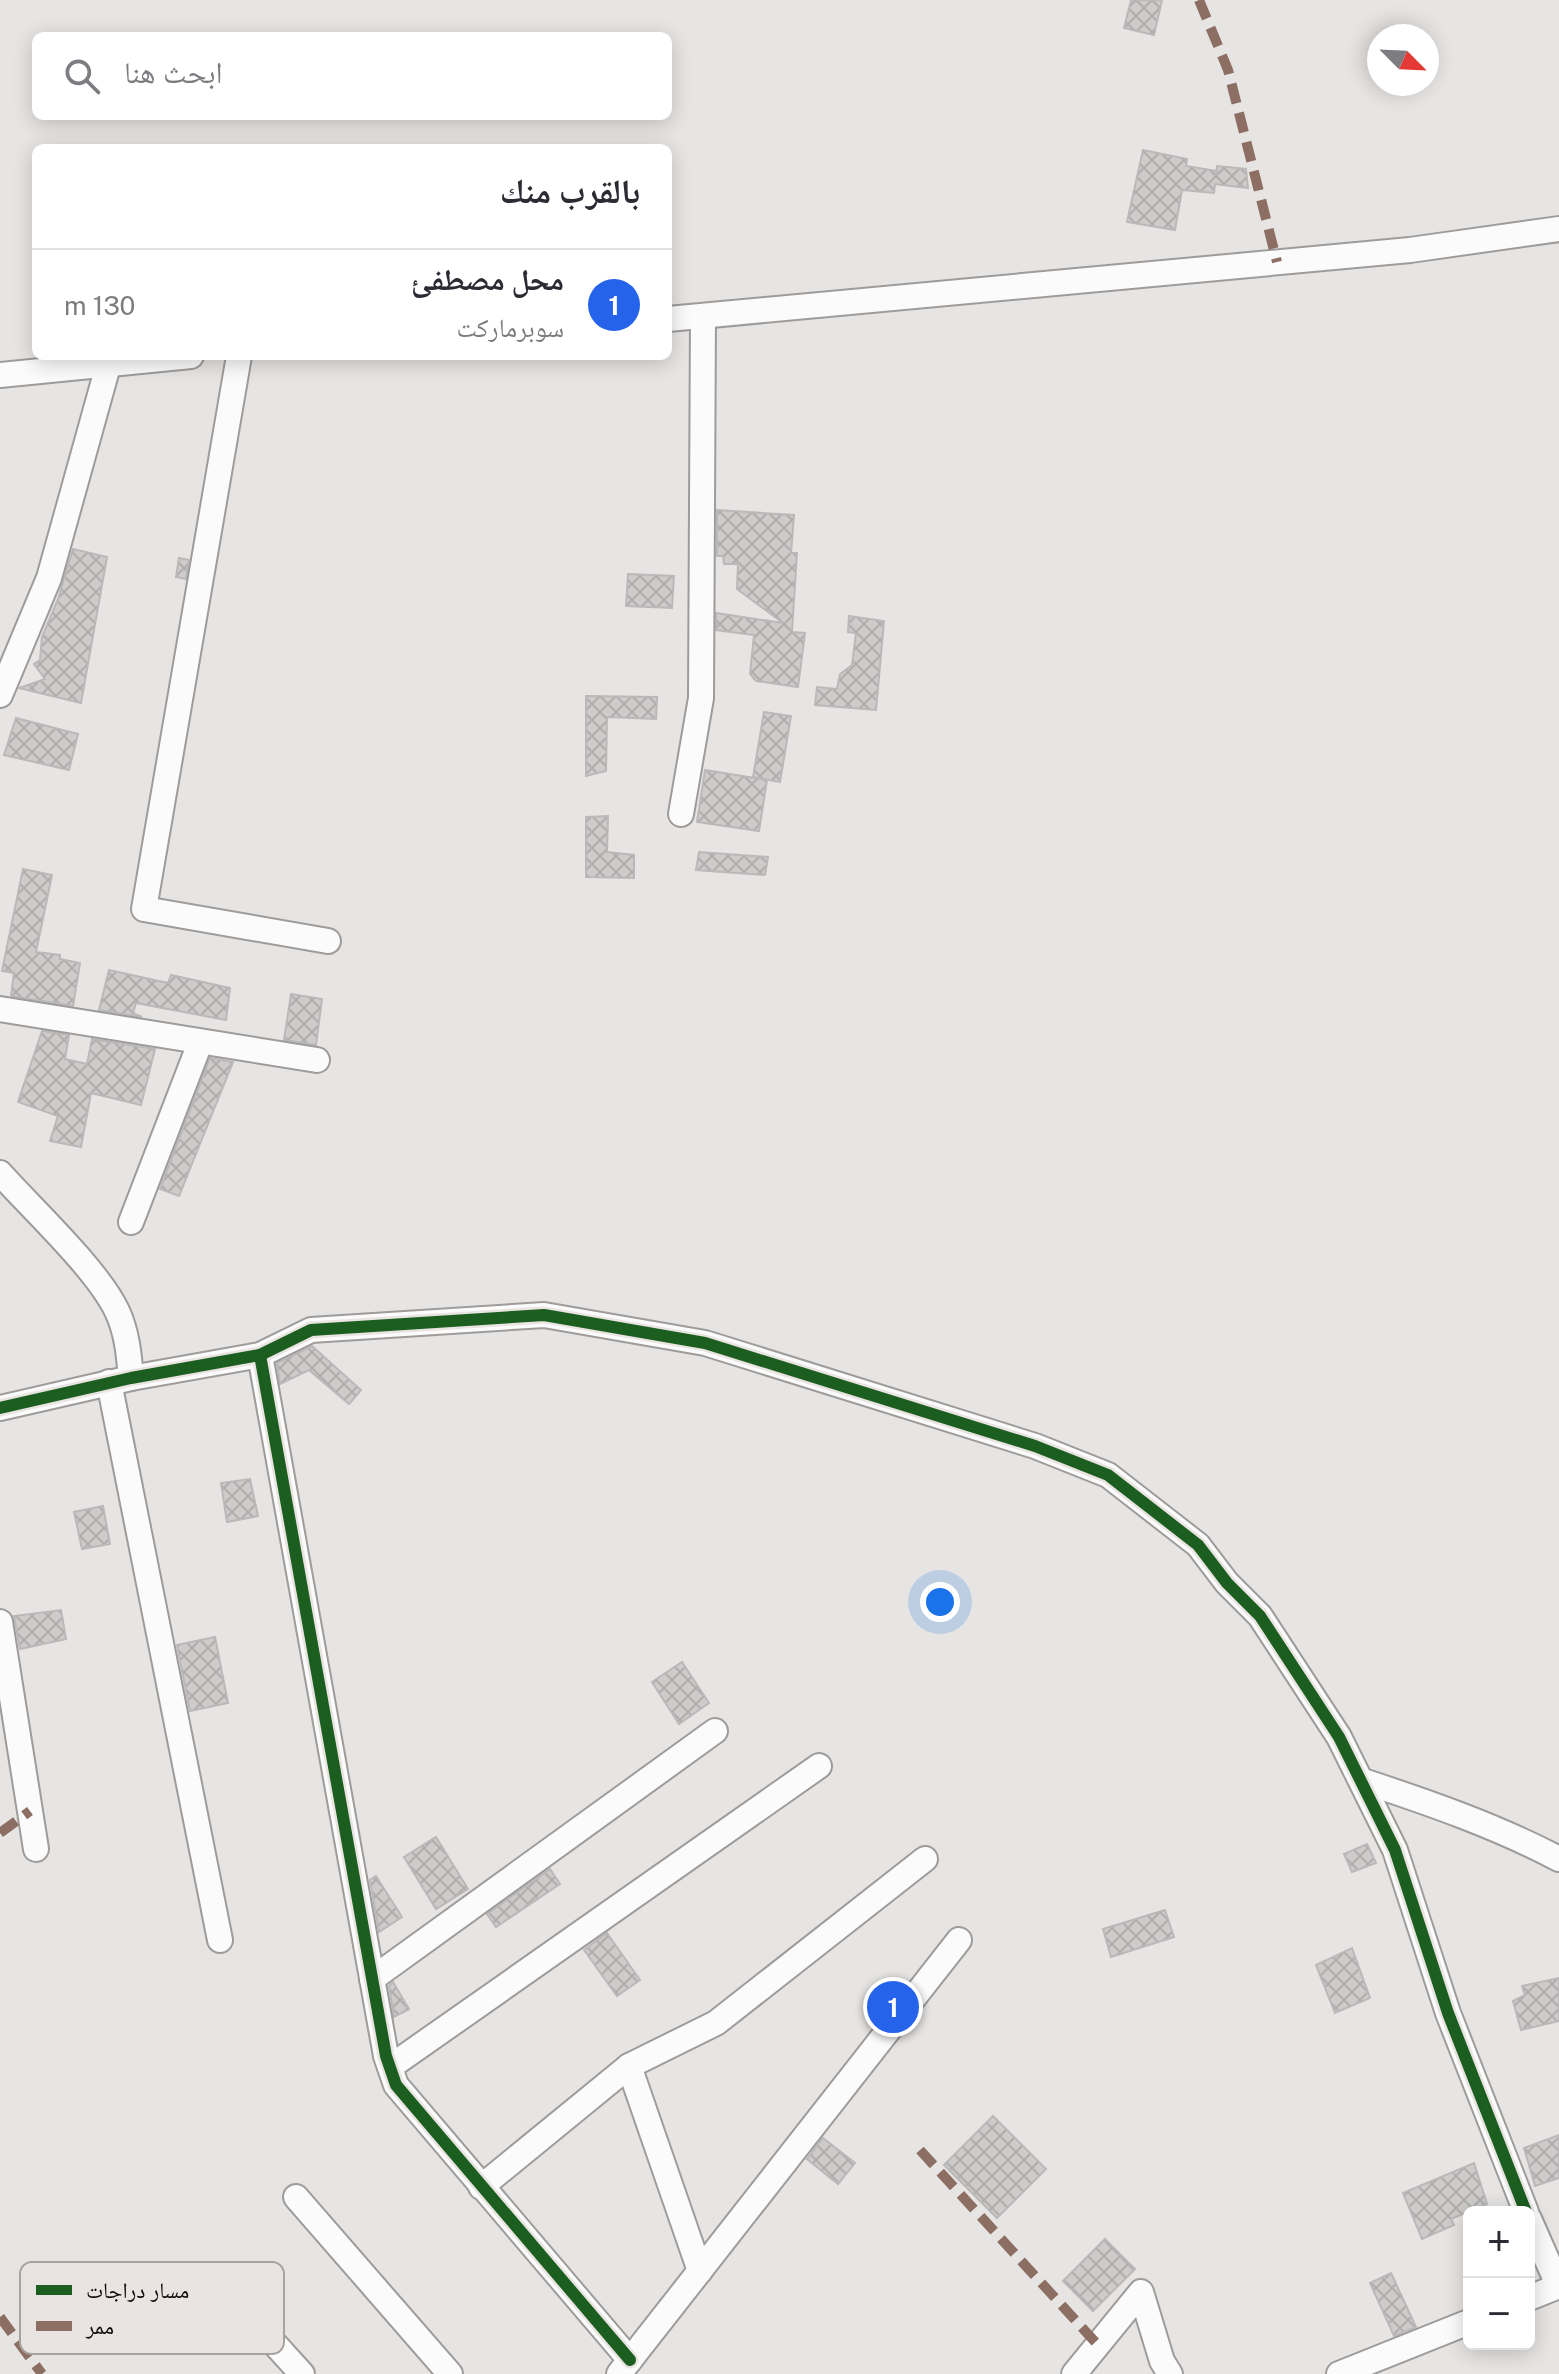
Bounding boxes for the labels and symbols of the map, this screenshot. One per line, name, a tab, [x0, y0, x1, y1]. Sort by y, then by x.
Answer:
north arrow	[1367, 24, 1439, 96]
your location	[920, 1582, 960, 1622]
pin: 1	[867, 1977, 919, 2037]
legend	[20, 2262, 284, 2354]
text: مسار دراجات	[86, 2277, 189, 2303]
text: ممر	[85, 2313, 114, 2339]

